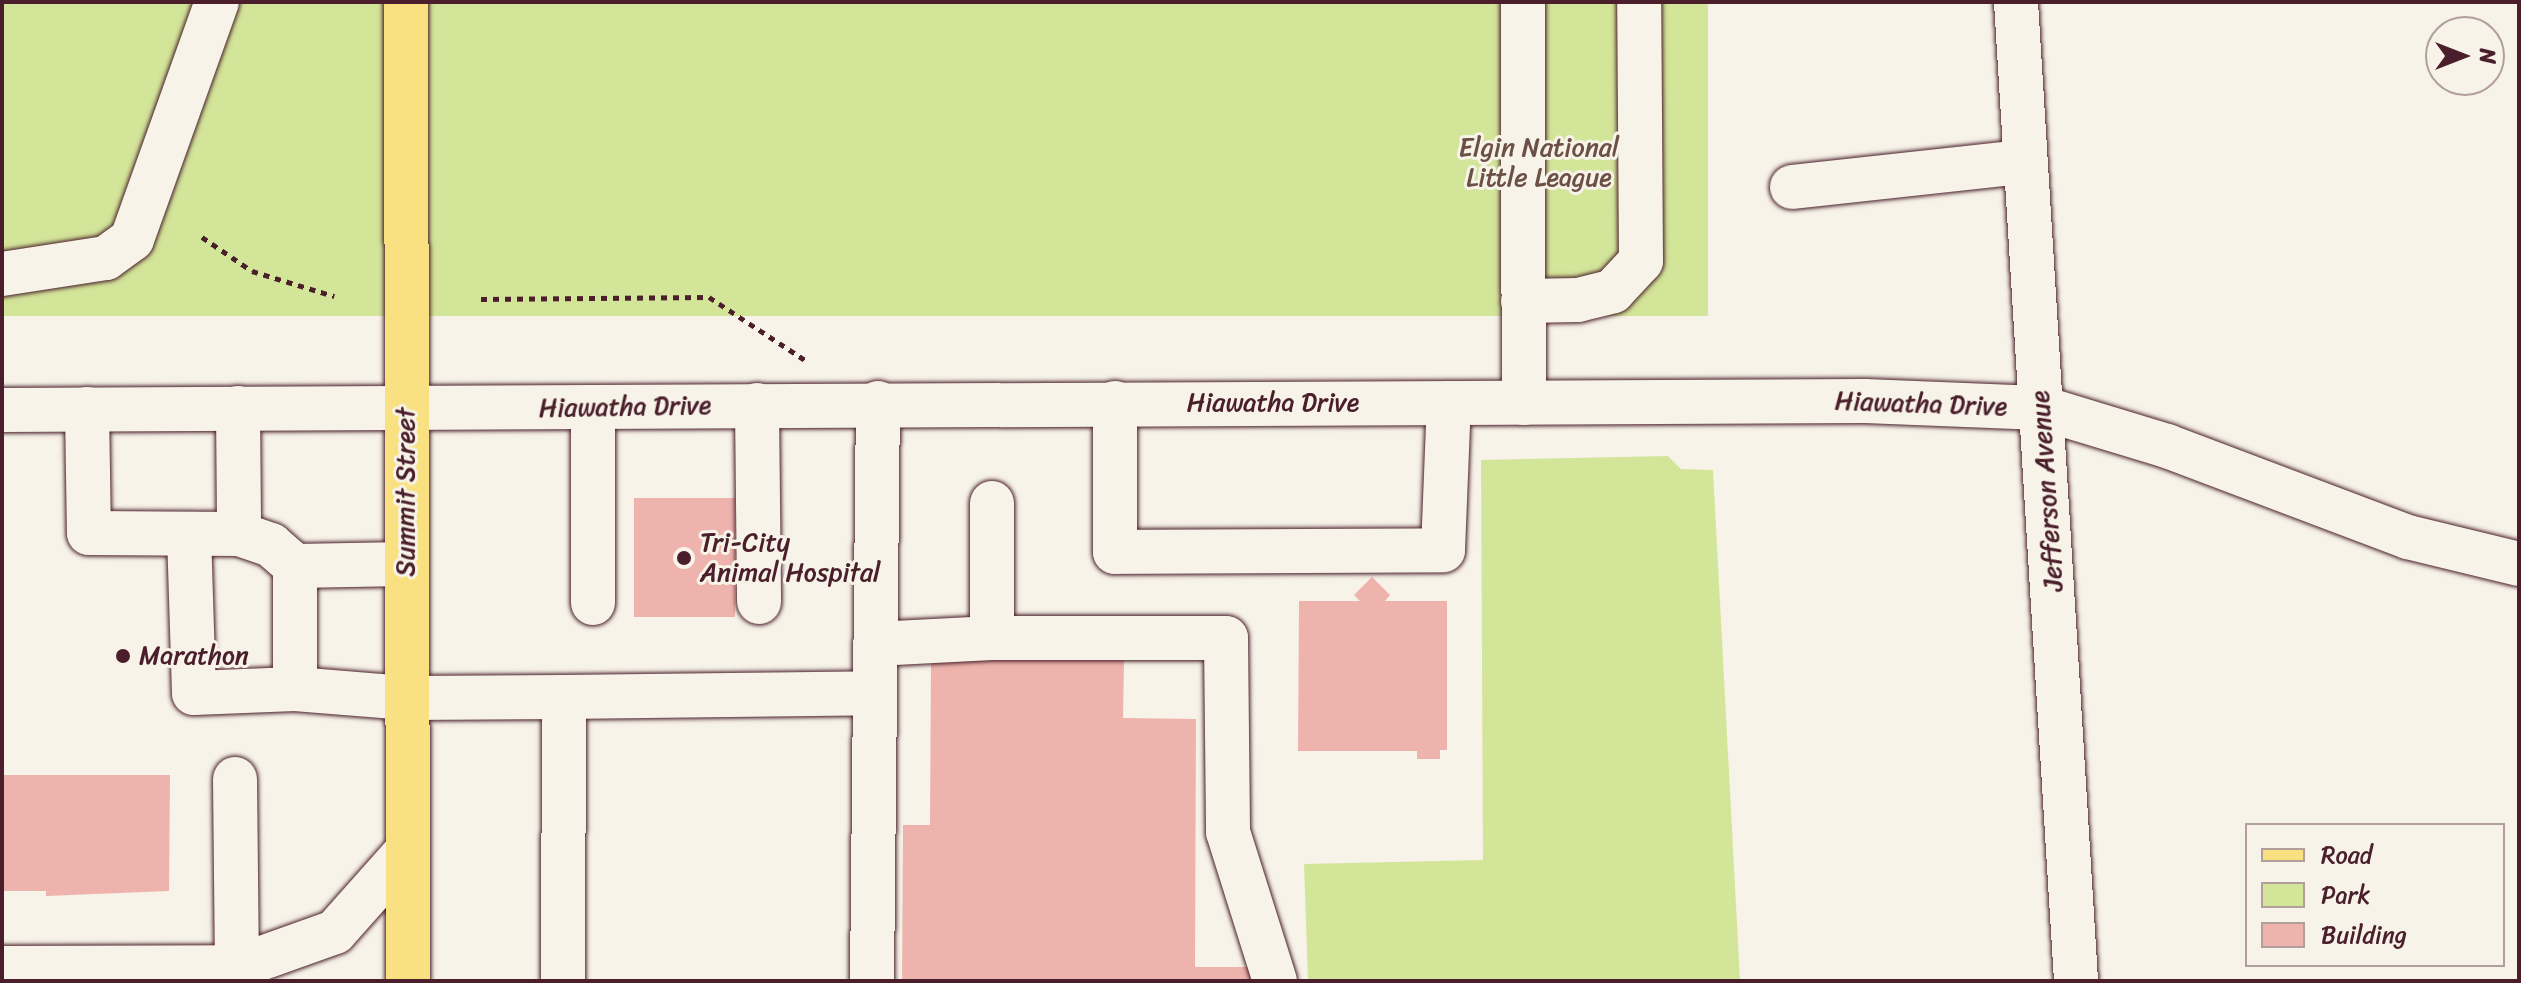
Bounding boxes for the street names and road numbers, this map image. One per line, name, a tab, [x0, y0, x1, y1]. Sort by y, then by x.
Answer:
street label: Hiawatha Drive	[1834, 385, 2008, 423]
street label: Hiawatha Drive	[1186, 387, 1360, 419]
street label: Jefferson Avenue	[2024, 389, 2070, 593]
street label: Hiawatha Drive	[538, 390, 712, 424]
street label: Summit Street	[390, 407, 422, 577]

